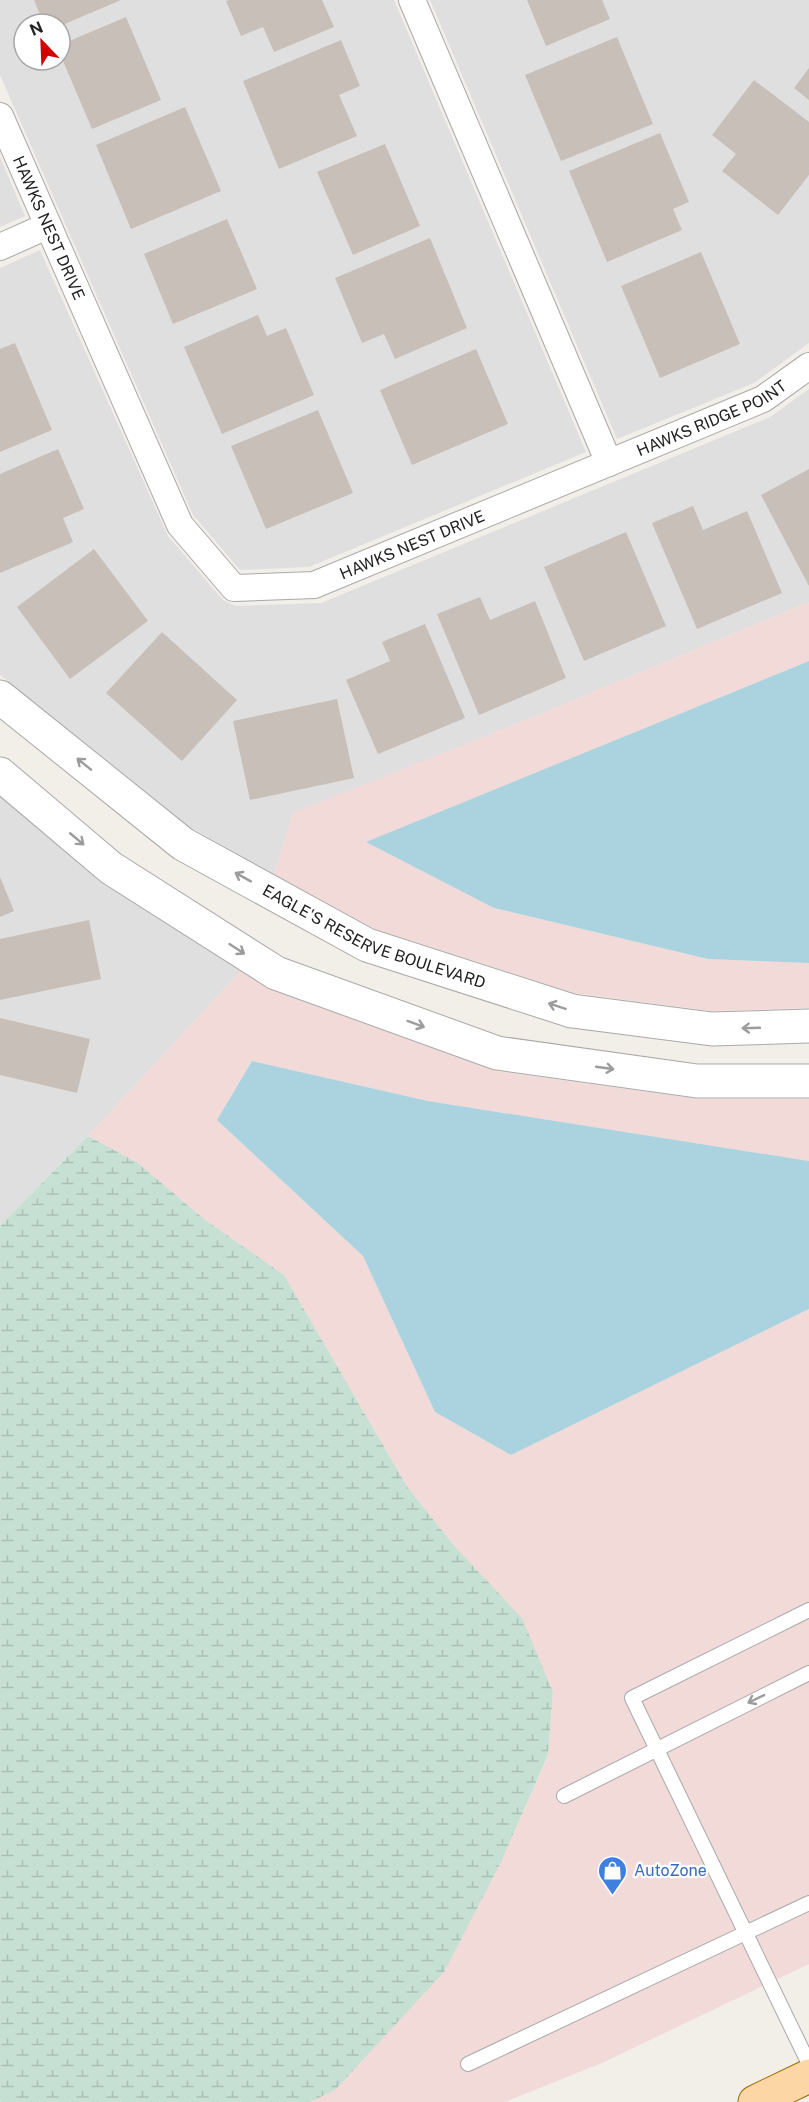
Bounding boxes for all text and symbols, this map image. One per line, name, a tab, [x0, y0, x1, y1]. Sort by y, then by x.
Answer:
north arrow	[12, 12, 72, 72]
text: N	[27, 17, 46, 40]
street label: HAWKS NEST DRIVE	[9, 153, 89, 303]
street label: HAWKS RIDGE POINT	[634, 376, 790, 460]
street label: HAWKS NEST DRIVE	[337, 506, 487, 583]
one-way arrow	[76, 758, 92, 771]
one-way arrow	[69, 832, 84, 846]
one-way arrow	[234, 871, 252, 882]
street label: EAGLE'S RESERVE BOULEVARD	[260, 880, 488, 992]
one-way arrow	[228, 943, 245, 955]
one-way arrow	[548, 1000, 567, 1011]
one-way arrow	[406, 1019, 425, 1030]
one-way arrow	[741, 1022, 761, 1034]
one-way arrow	[595, 1063, 615, 1074]
one-way arrow	[748, 1694, 766, 1706]
shop icon: AutoZone	[597, 1854, 629, 1896]
place label: AutoZone	[634, 1861, 707, 1880]

